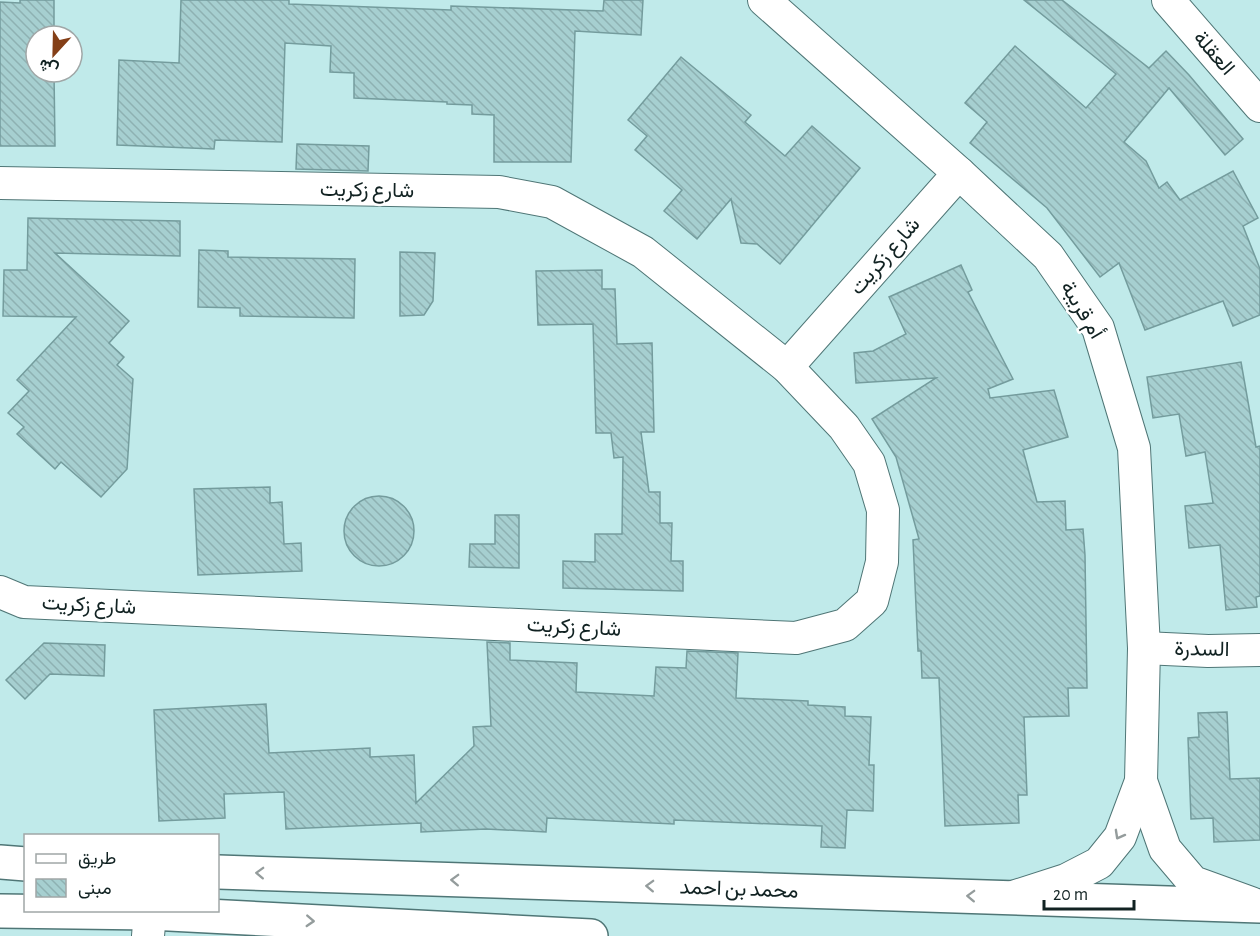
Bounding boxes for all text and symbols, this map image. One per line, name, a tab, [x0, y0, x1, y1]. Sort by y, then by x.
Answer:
north arrow	[24, 24, 84, 84]
street label: العقلة	[1189, 27, 1239, 79]
text: ش	[37, 55, 61, 78]
street label: شارع زكريت	[320, 179, 414, 204]
street label: شارع زكريت	[846, 213, 926, 300]
street label: أم قريبة	[1054, 277, 1108, 344]
street label: شارع زكريت	[41, 592, 137, 621]
street label: شارع زكريت	[526, 614, 622, 643]
street label: السدرة	[1174, 638, 1230, 662]
one-way arrow	[1115, 829, 1126, 839]
legend	[24, 834, 219, 912]
text: طريق	[78, 850, 116, 869]
one-way arrow	[256, 867, 265, 880]
one-way arrow	[450, 873, 459, 886]
scale bar	[1044, 873, 1134, 911]
street label: محمد بن احمد	[679, 876, 799, 903]
text: مبنى	[78, 880, 112, 899]
one-way arrow	[645, 880, 654, 892]
text: 20 m	[1053, 886, 1088, 904]
one-way arrow	[966, 890, 975, 903]
one-way arrow	[306, 915, 315, 928]

